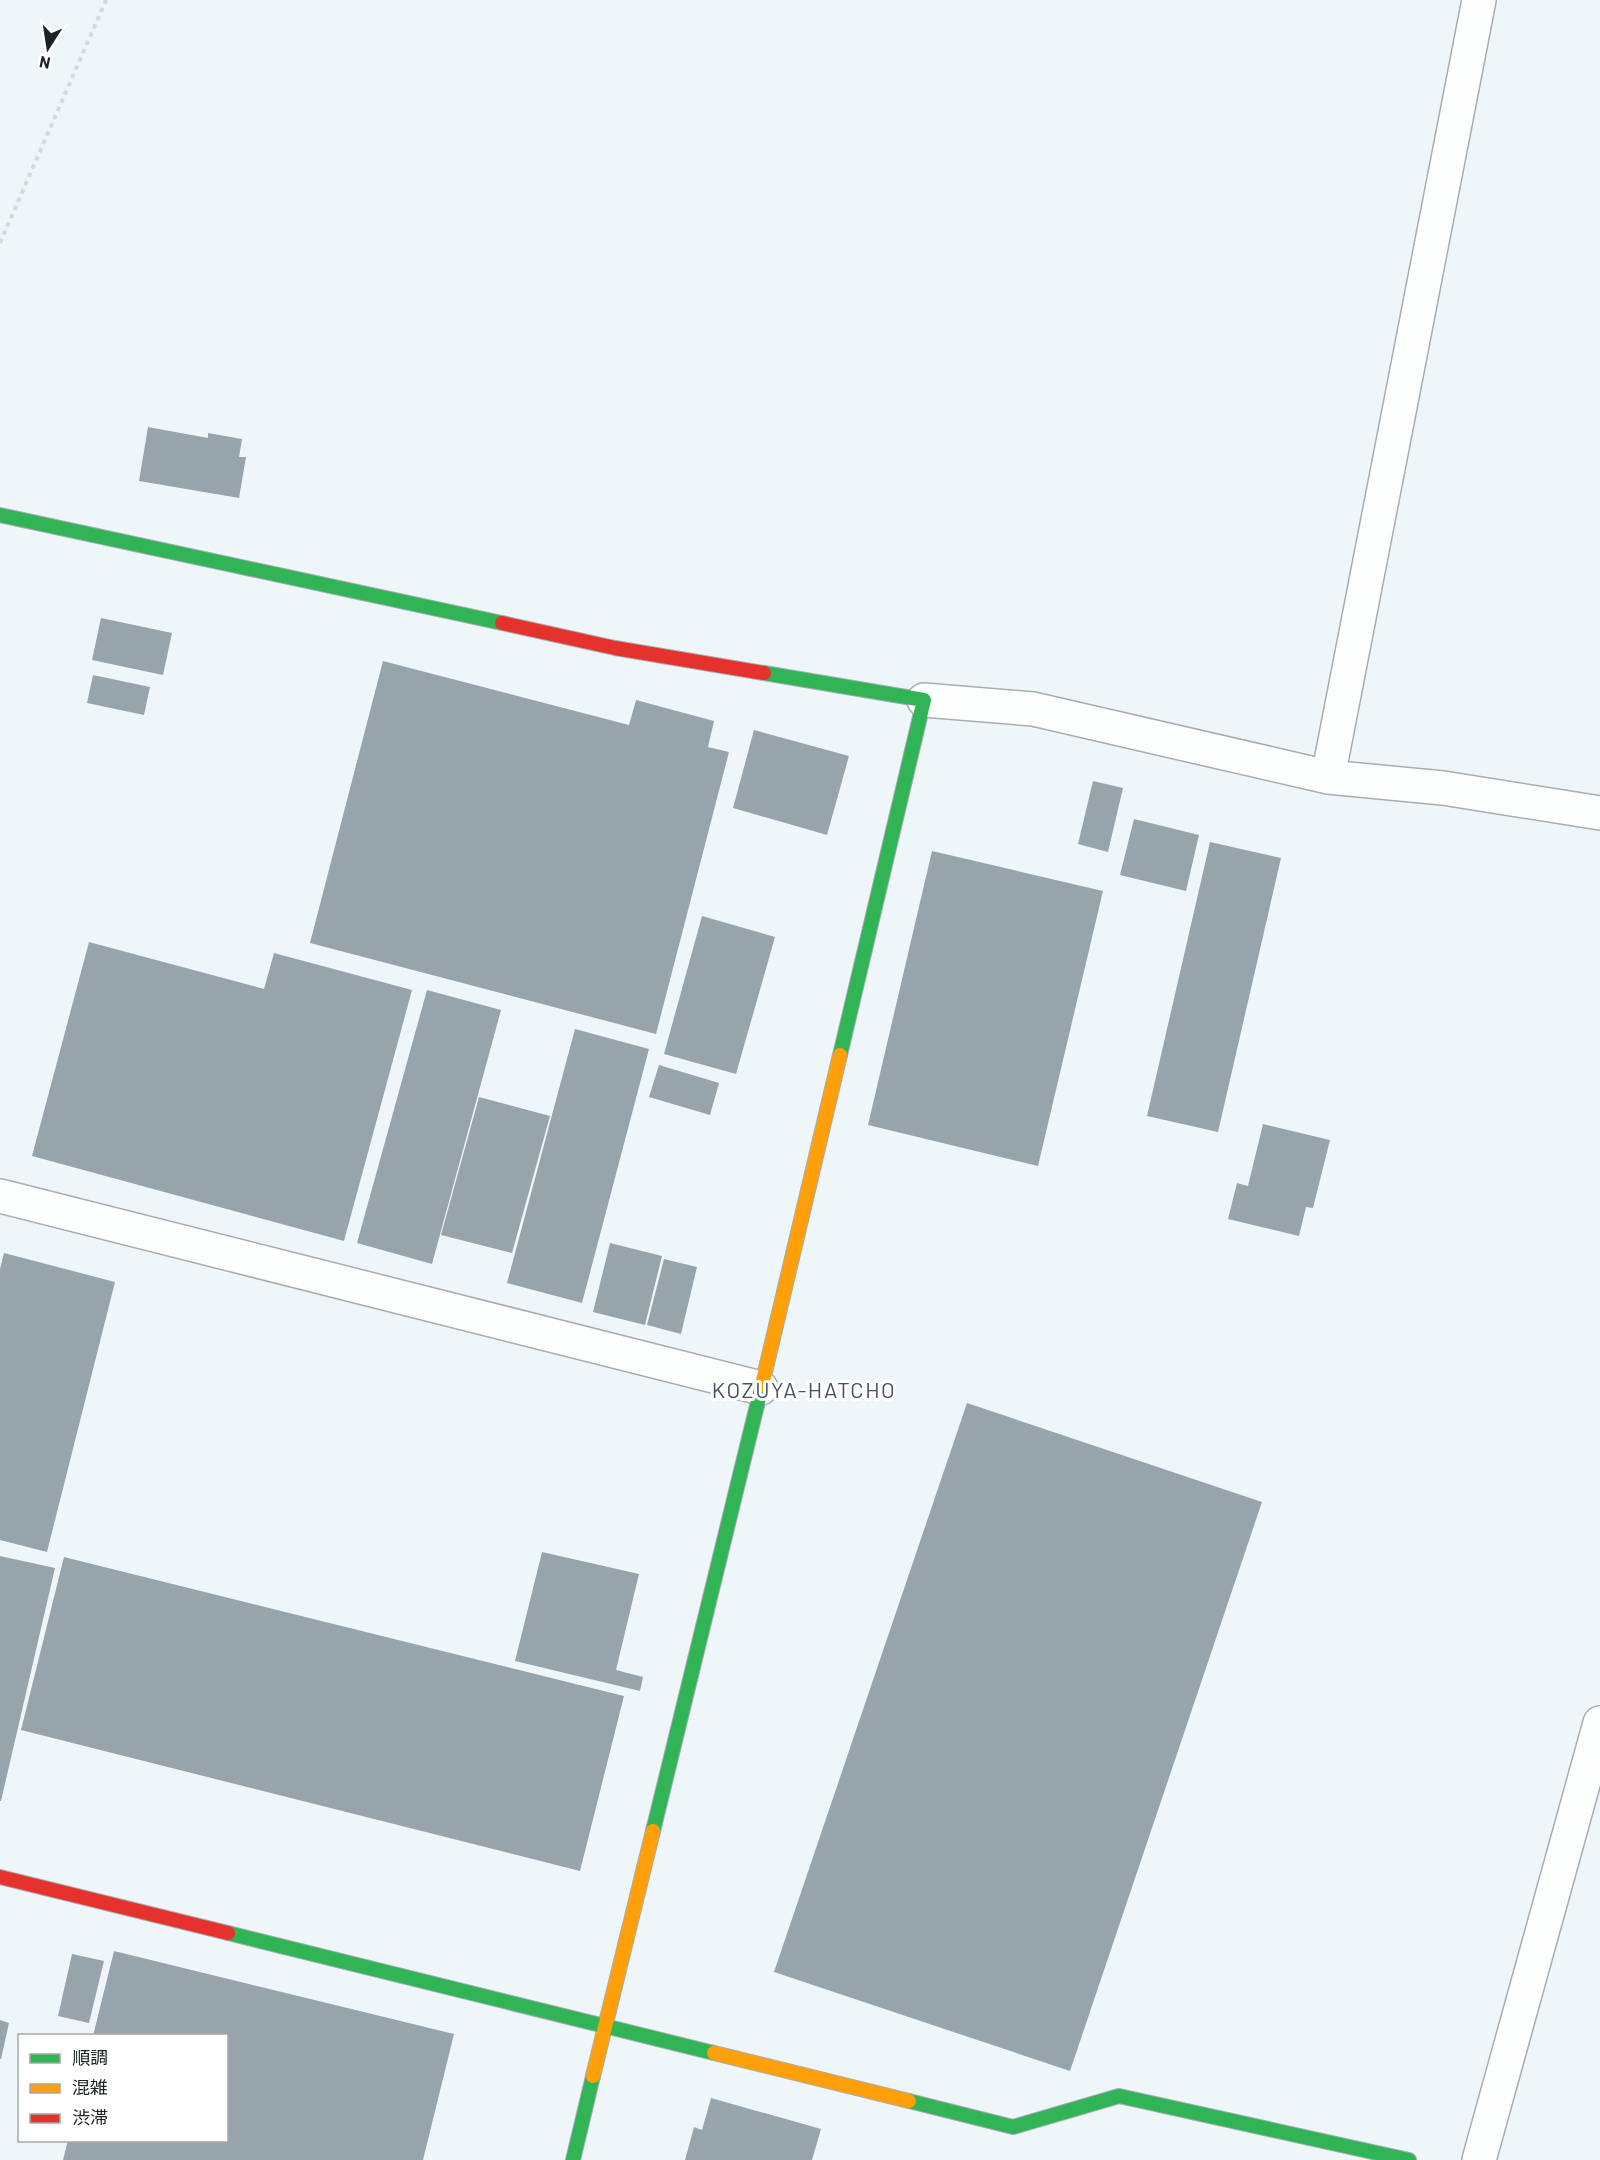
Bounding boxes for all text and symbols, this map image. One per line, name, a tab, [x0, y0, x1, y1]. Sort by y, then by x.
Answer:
north arrow	[18, 18, 78, 78]
text: N	[38, 53, 52, 74]
district label: KOZUYA-HATCHO	[712, 1376, 896, 1402]
legend	[18, 2034, 228, 2142]
text: 順調	[72, 2046, 108, 2068]
text: 混雑	[72, 2076, 108, 2098]
text: 渋滞	[72, 2106, 108, 2128]

